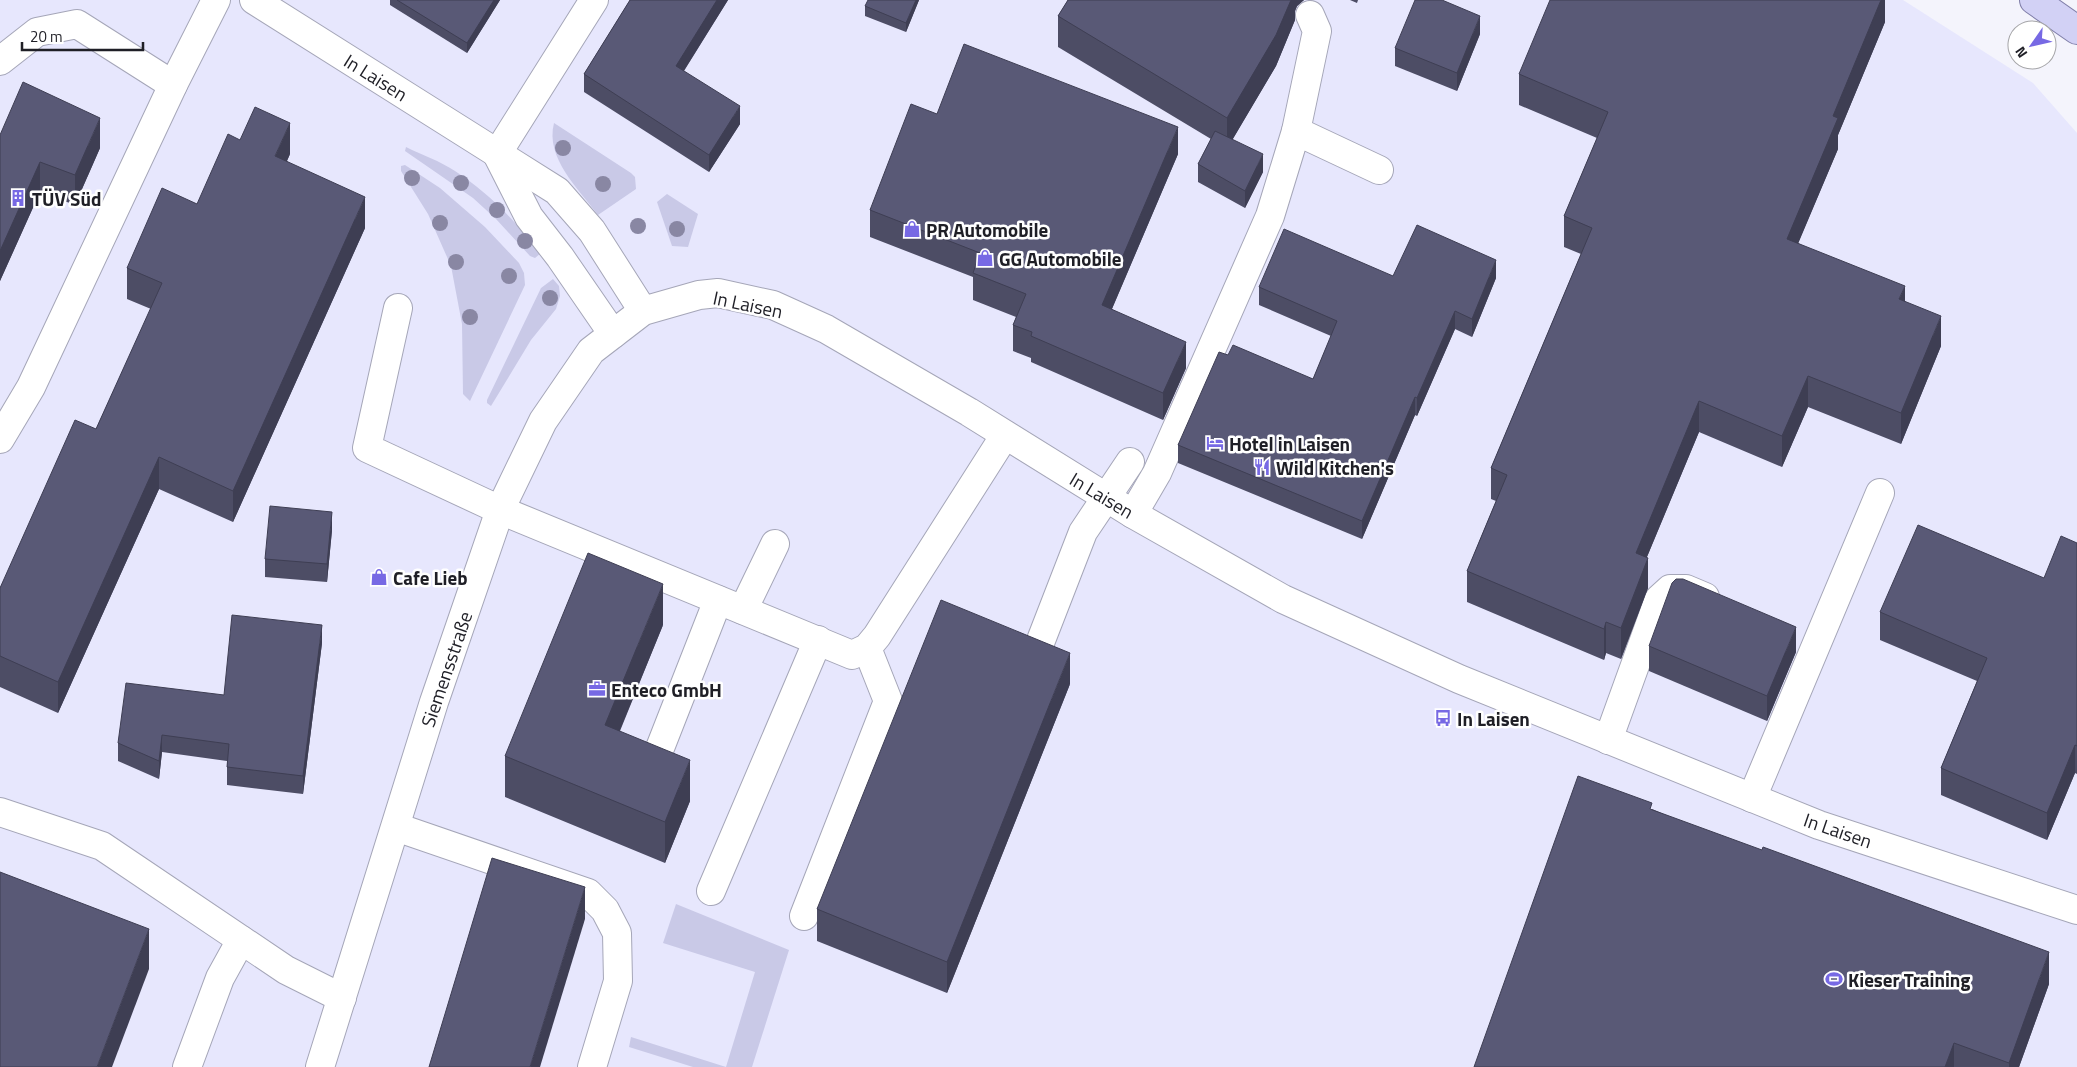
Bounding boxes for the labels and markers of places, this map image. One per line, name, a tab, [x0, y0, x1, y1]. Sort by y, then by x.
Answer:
place label: TÜV Süd	[32, 184, 101, 213]
building icon: TÜV Süd	[8, 188, 28, 208]
place label: PR Automobile	[926, 215, 1049, 244]
shop icon: PR Automobile	[902, 219, 922, 239]
place label: GG Automobile	[999, 244, 1122, 273]
shop icon: GG Automobile	[975, 248, 995, 268]
place label: Hotel in Laisen	[1229, 429, 1350, 458]
hotel icon: Hotel in Laisen	[1205, 433, 1225, 453]
place label: Wild Kitchen's	[1276, 453, 1394, 482]
restaurant icon: Wild Kitchen's	[1252, 457, 1272, 477]
place label: Cafe Lieb	[393, 563, 468, 592]
shop icon: Cafe Lieb	[369, 567, 389, 587]
place label: Enteco GmbH	[611, 675, 722, 704]
office icon: Enteco GmbH	[587, 679, 607, 699]
place label: In Laisen	[1457, 704, 1530, 733]
bus stop icon: In Laisen	[1433, 708, 1453, 728]
place label: Kieser Training	[1848, 965, 1971, 994]
sports icon: Kieser Training	[1824, 969, 1844, 989]

